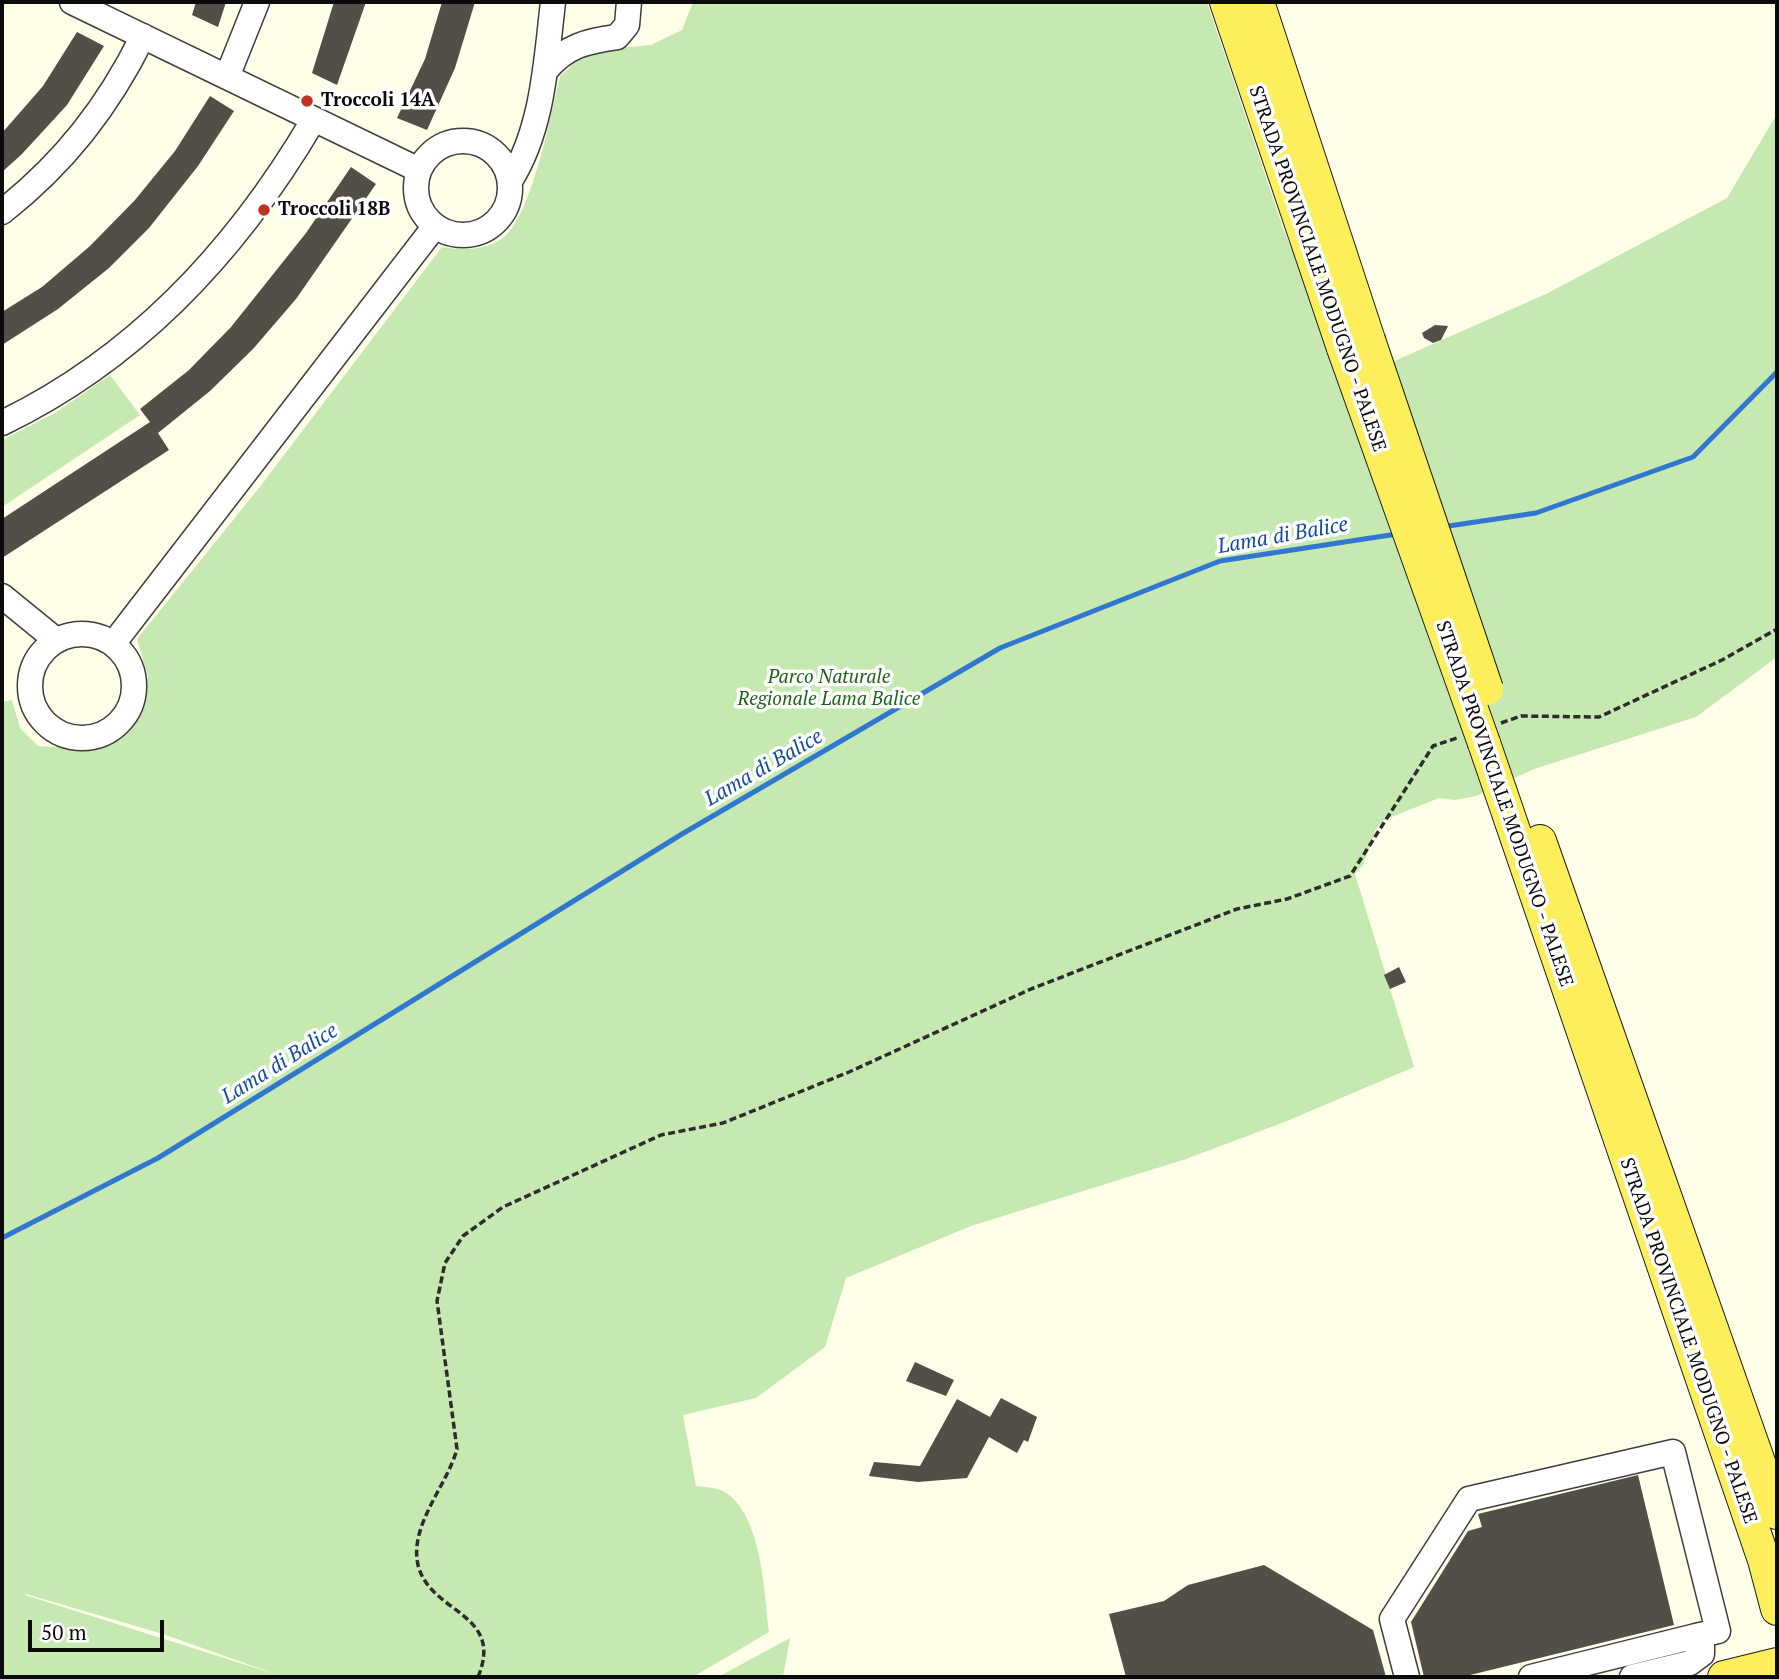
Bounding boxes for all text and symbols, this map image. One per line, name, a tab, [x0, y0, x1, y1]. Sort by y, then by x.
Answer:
street label: STRADA PROVINCIALE MODUGNO - PALESE	[1243, 83, 1391, 455]
place label: Troccoli 14A	[321, 90, 435, 112]
marker: Troccoli 14A	[299, 93, 315, 109]
place label: Troccoli 18B	[278, 199, 390, 221]
marker: Troccoli 18B	[256, 202, 272, 218]
water label: Lama di Balice	[1216, 512, 1350, 560]
street label: STRADA PROVINCIALE MODUGNO - PALESE	[1430, 618, 1578, 990]
park label: Parco Naturale Regionale Lama Balice	[738, 667, 920, 711]
water label: Lama di Balice	[701, 724, 827, 812]
water label: Lama di Balice	[217, 1018, 343, 1110]
street label: STRADA PROVINCIALE MODUGNO - PALESE	[1614, 1155, 1762, 1527]
scale bar	[32, 1606, 168, 1650]
text: 50 m	[41, 1618, 87, 1646]

